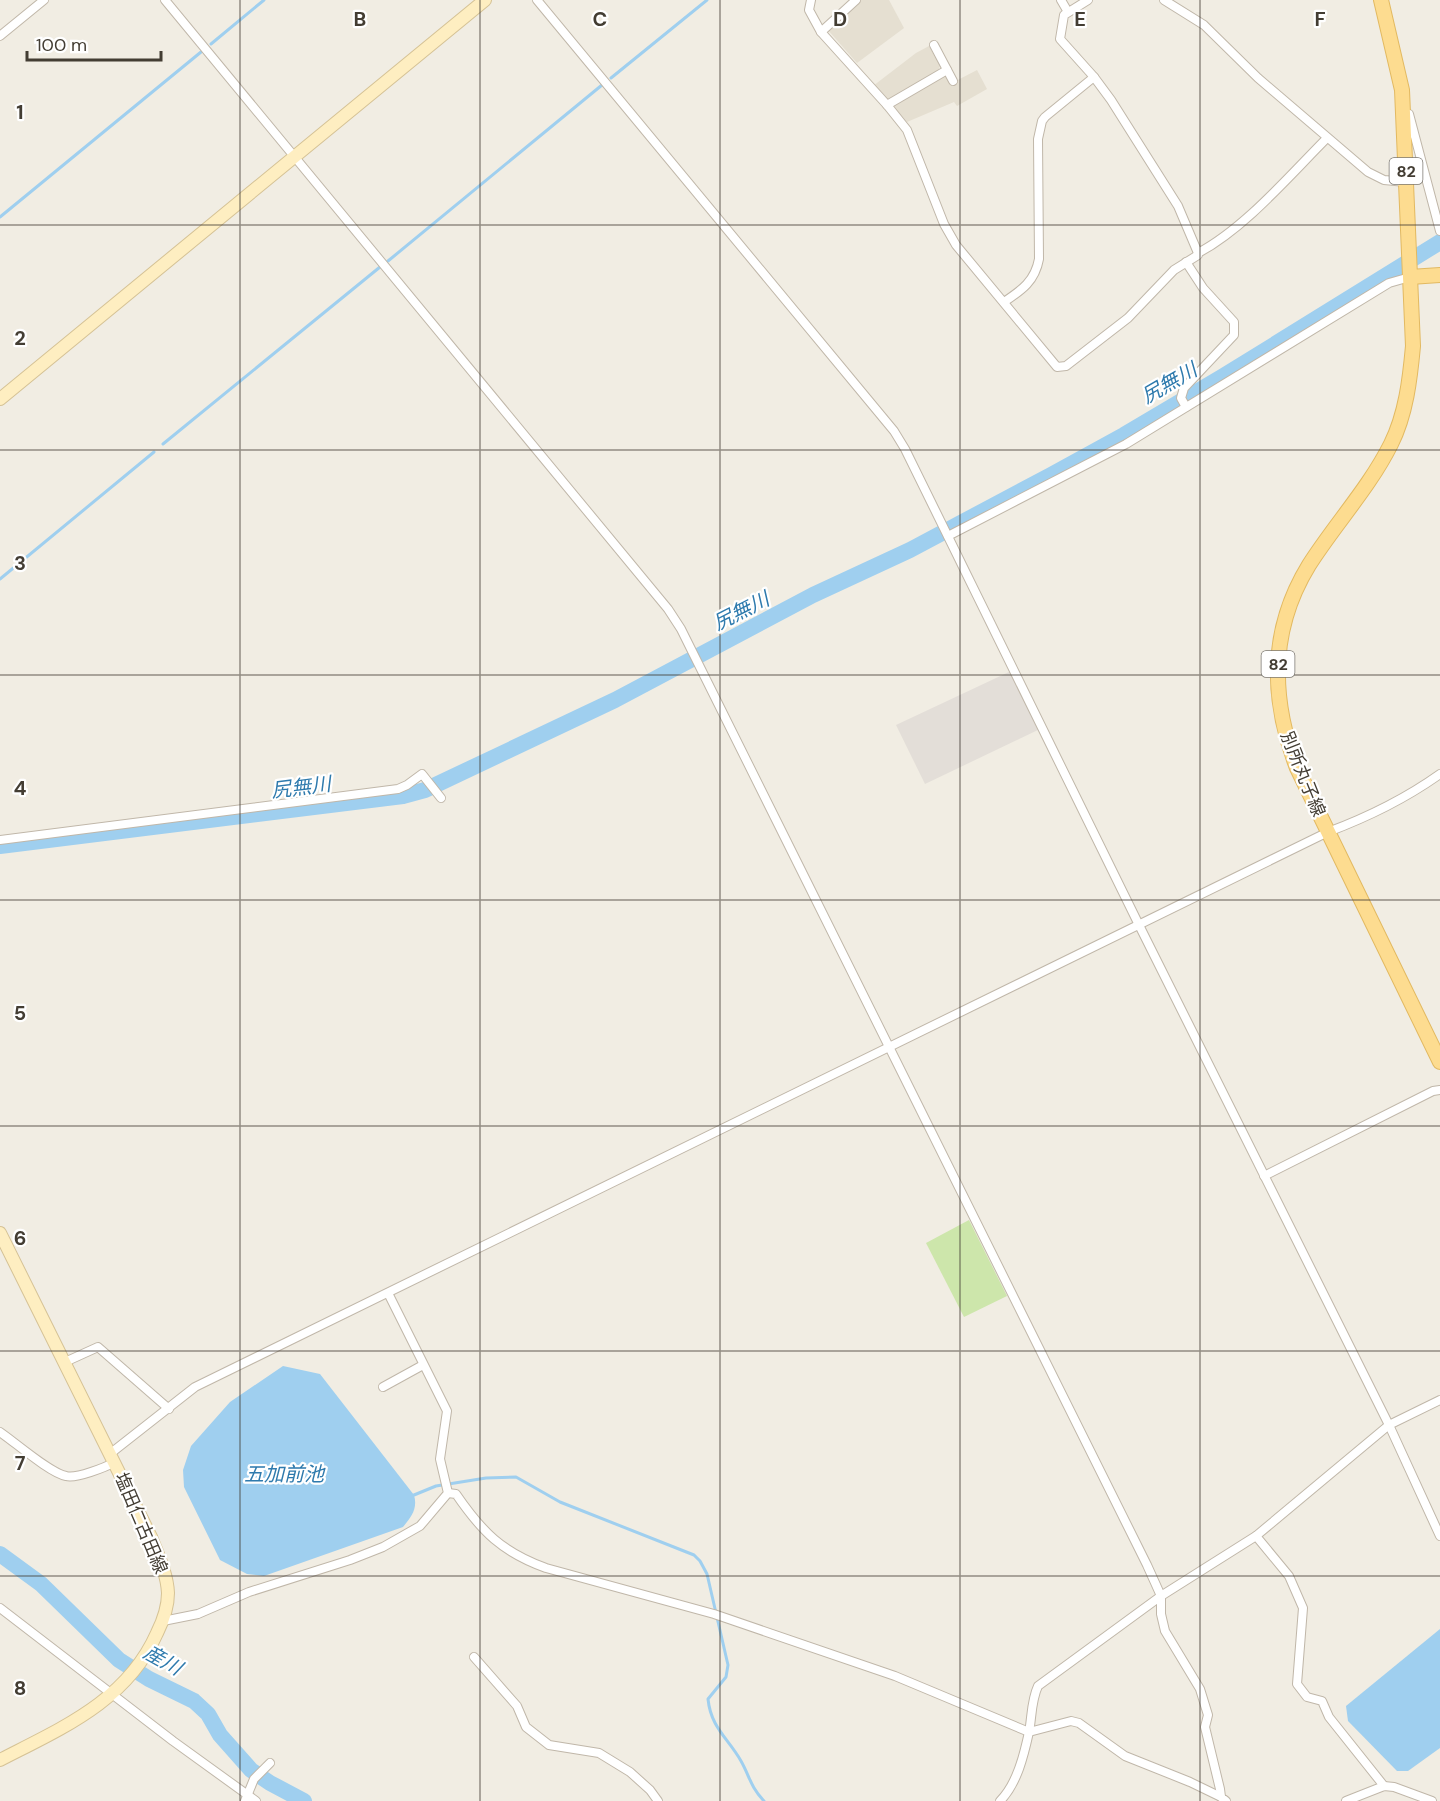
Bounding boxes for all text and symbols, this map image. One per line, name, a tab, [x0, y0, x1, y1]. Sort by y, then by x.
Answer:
text: B	[354, 6, 366, 32]
text: C	[593, 6, 607, 32]
text: D	[833, 6, 847, 32]
text: E	[1074, 6, 1086, 32]
text: F	[1314, 6, 1326, 32]
scale bar	[27, 24, 160, 62]
text: 100 m	[36, 33, 87, 57]
text: 1	[16, 99, 24, 125]
road number: 82	[1390, 158, 1422, 184]
text: 2	[14, 325, 26, 351]
water label: 尻無川	[1137, 356, 1203, 409]
text: 3	[14, 550, 26, 576]
water label: 尻無川	[708, 585, 775, 636]
road number: 82	[1262, 651, 1294, 677]
street label: 別所丸子線	[1275, 728, 1331, 820]
water label: 尻無川	[270, 770, 334, 804]
text: 4	[14, 775, 27, 801]
text: 5	[14, 1000, 26, 1026]
text: 6	[14, 1225, 26, 1251]
text: 7	[15, 1450, 26, 1476]
water label: 五加前池	[244, 1461, 326, 1487]
street label: 塩田仁古田線	[109, 1469, 173, 1577]
water label: 産川	[139, 1639, 189, 1682]
text: 8	[14, 1675, 26, 1701]

